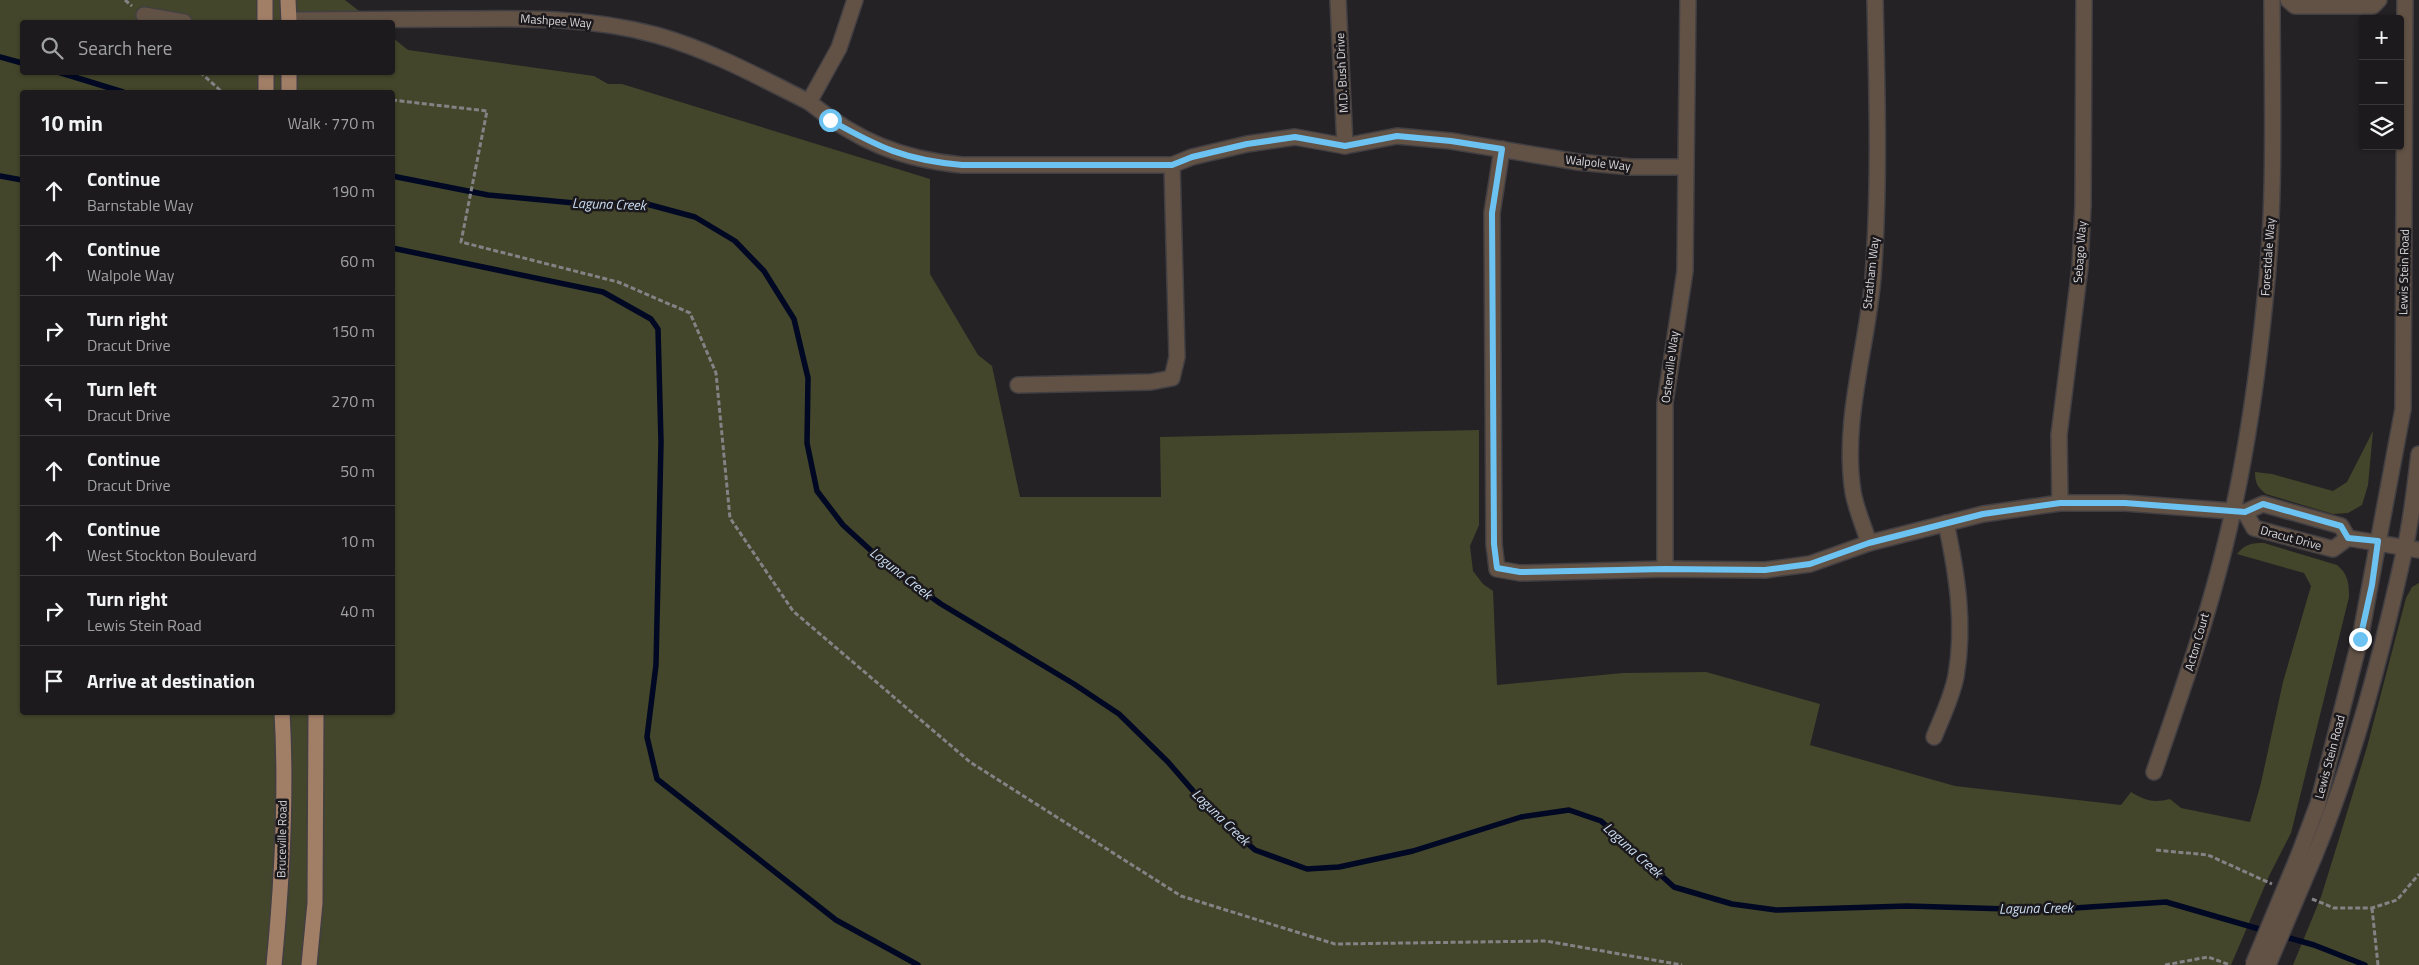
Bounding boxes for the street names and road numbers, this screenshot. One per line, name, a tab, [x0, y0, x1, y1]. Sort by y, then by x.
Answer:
street label: Mashpee Way	[520, 9, 593, 32]
street label: M.D. Bush Drive	[1330, 33, 1353, 114]
street label: Walpole Way	[1564, 150, 1632, 175]
street label: Forestdale Way	[2255, 217, 2280, 297]
street label: Sebago Way	[2068, 220, 2091, 284]
street label: Lewis Stein Road	[2393, 229, 2414, 315]
street label: Stratham Way	[1857, 236, 1884, 310]
street label: Osterville Way	[1656, 329, 1683, 404]
street label: Dracut Drive	[2258, 520, 2324, 555]
street label: Acton Court	[2179, 610, 2214, 673]
street label: Lewis Stein Road	[2309, 713, 2350, 801]
street label: Bruceville Road	[271, 800, 292, 878]

